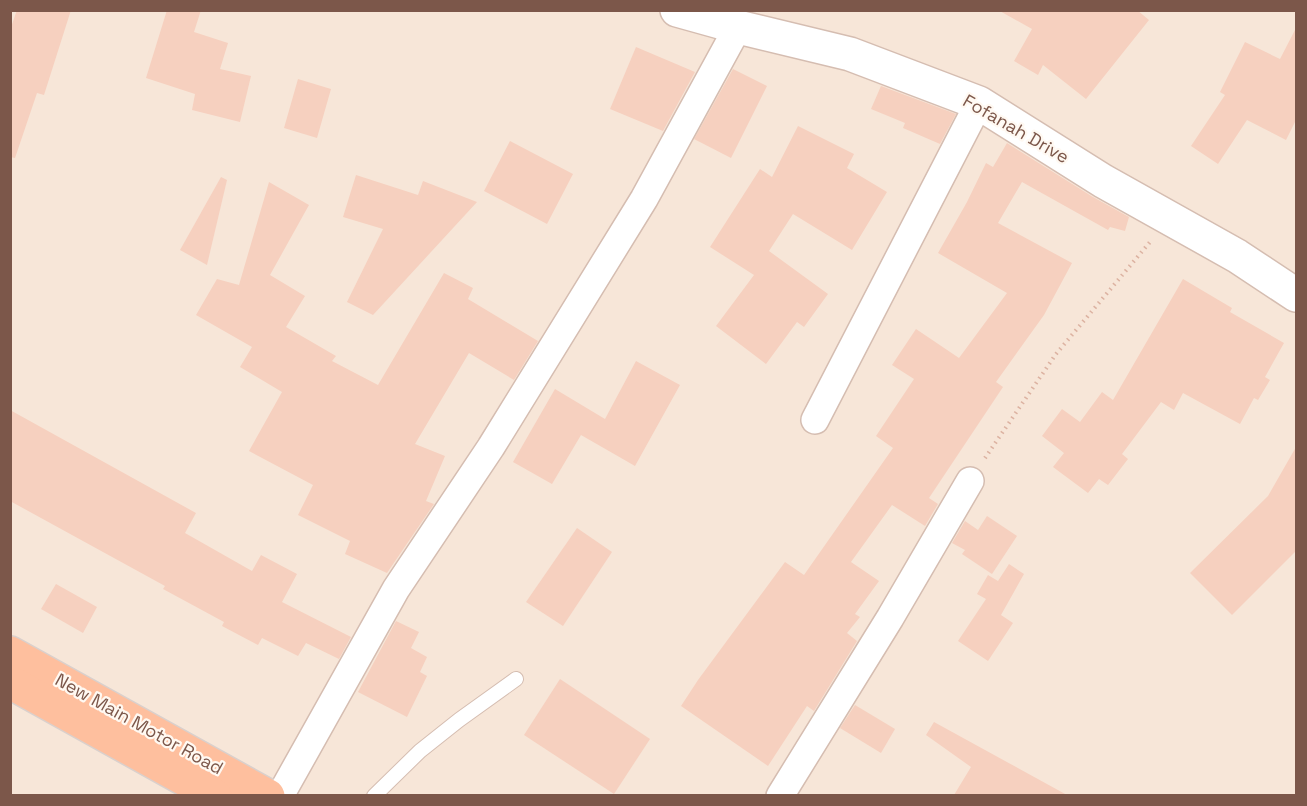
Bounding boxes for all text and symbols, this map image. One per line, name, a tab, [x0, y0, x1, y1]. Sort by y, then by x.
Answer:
street label: Fofanah Drive	[959, 89, 1073, 168]
street label: New Main Motor Road	[51, 668, 227, 779]

